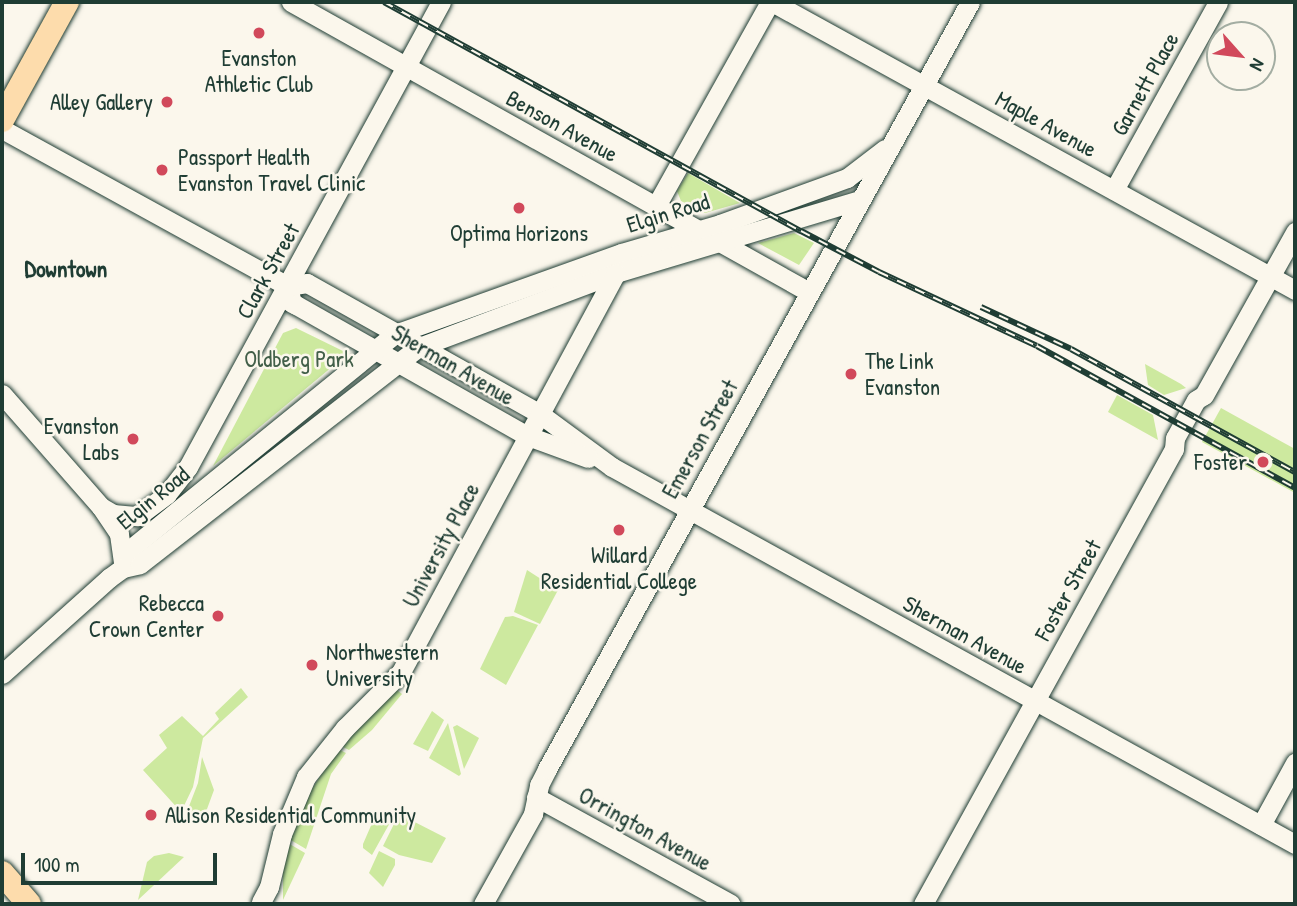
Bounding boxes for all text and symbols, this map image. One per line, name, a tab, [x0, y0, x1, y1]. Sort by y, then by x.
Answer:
north arrow	[1206, 21, 1276, 91]
marker: Evanston Athletic Club	[251, 25, 267, 41]
street label: Garnett Place	[1105, 28, 1185, 140]
place label: Evanston Athletic Club	[205, 44, 313, 98]
text: N	[1244, 54, 1272, 75]
street label: Benson Avenue	[501, 84, 623, 168]
street label: Maple Avenue	[991, 85, 1101, 163]
place label: Alley Gallery	[50, 88, 153, 116]
marker: Alley Gallery	[159, 94, 175, 110]
place label: Passport Health Evanston Travel Clinic	[178, 143, 365, 197]
marker: Passport Health Evanston Travel Clinic	[152, 160, 172, 180]
street label: Elgin Road	[623, 187, 713, 239]
marker: Optima Horizons	[511, 200, 527, 216]
street label: Clark Street	[230, 218, 306, 324]
place label: Optima Horizons	[450, 219, 588, 247]
district label: Downtown	[25, 255, 107, 283]
street label: Sherman Avenue	[387, 319, 519, 411]
park label: Oldberg Park	[244, 345, 354, 373]
place label: The Link Evanston	[865, 347, 940, 401]
marker: The Link Evanston	[843, 366, 859, 382]
street label: Emerson Street	[656, 375, 744, 503]
place label: Evanston Labs	[44, 412, 119, 466]
marker: Evanston Labs	[125, 431, 141, 447]
place label: Foster	[1194, 448, 1247, 476]
marker: Foster	[1253, 452, 1273, 472]
street label: Elgin Road	[111, 461, 195, 535]
street label: University Place	[397, 478, 485, 612]
marker: Willard Residential College	[611, 522, 627, 538]
street label: Foster Street	[1029, 535, 1107, 645]
place label: Willard Residential College	[541, 541, 697, 595]
place label: Rebecca Crown Center	[89, 589, 204, 643]
street label: Sherman Avenue	[898, 590, 1032, 680]
marker: Rebecca Crown Center	[210, 608, 226, 624]
place label: Northwestern University	[326, 638, 439, 692]
marker: Northwestern University	[304, 657, 320, 673]
street label: Orrington Avenue	[574, 781, 716, 877]
place label: Allison Residential Community	[165, 801, 416, 829]
marker: Allison Residential Community	[143, 807, 159, 823]
scale bar	[24, 839, 220, 883]
text: 100 m	[34, 850, 80, 879]

